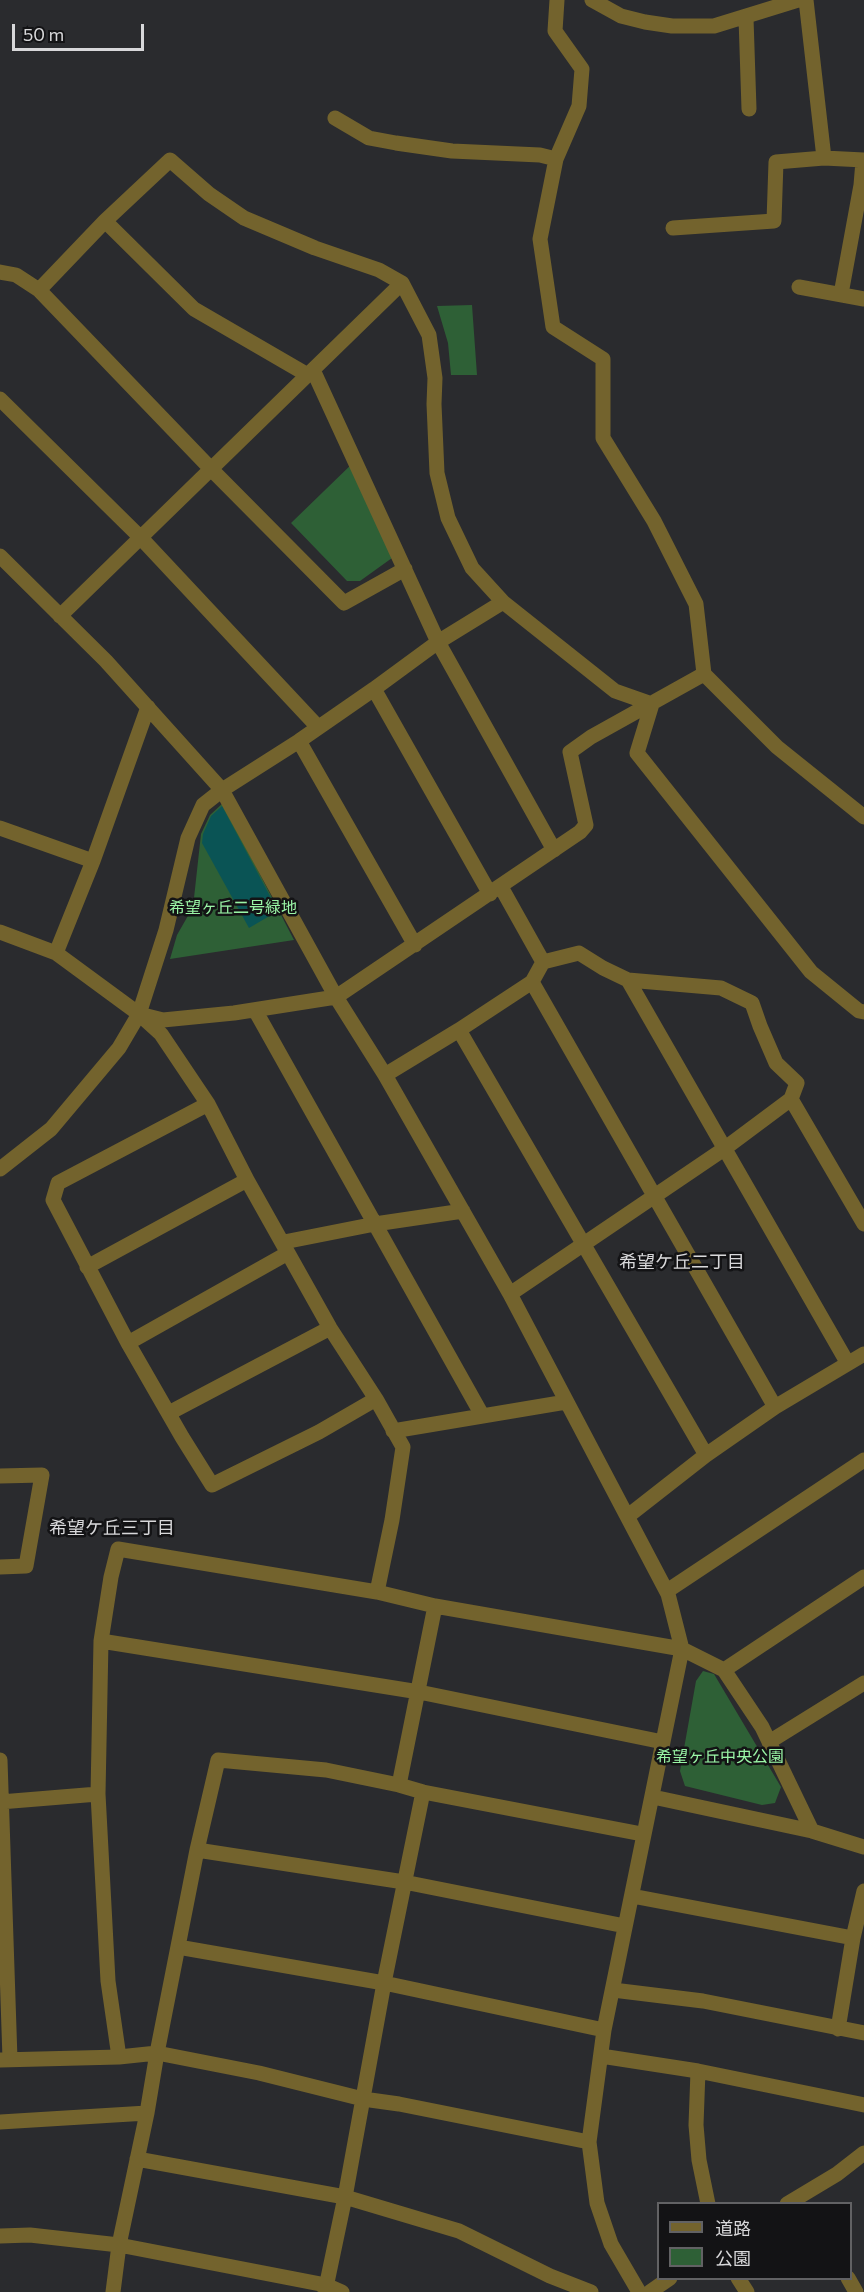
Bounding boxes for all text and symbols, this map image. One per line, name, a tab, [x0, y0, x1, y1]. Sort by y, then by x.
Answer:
scale bar	[15, 12, 147, 50]
text: 50 m	[23, 23, 64, 45]
park label: 希望ヶ丘二号緑地	[169, 898, 297, 918]
district label: 希望ケ丘二丁目	[619, 1251, 745, 1273]
district label: 希望ケ丘三丁目	[49, 1517, 175, 1539]
park label: 希望ヶ丘中央公園	[656, 1747, 784, 1767]
legend	[657, 2202, 852, 2280]
text: 道路	[715, 2217, 751, 2239]
text: 公園	[715, 2247, 751, 2269]

